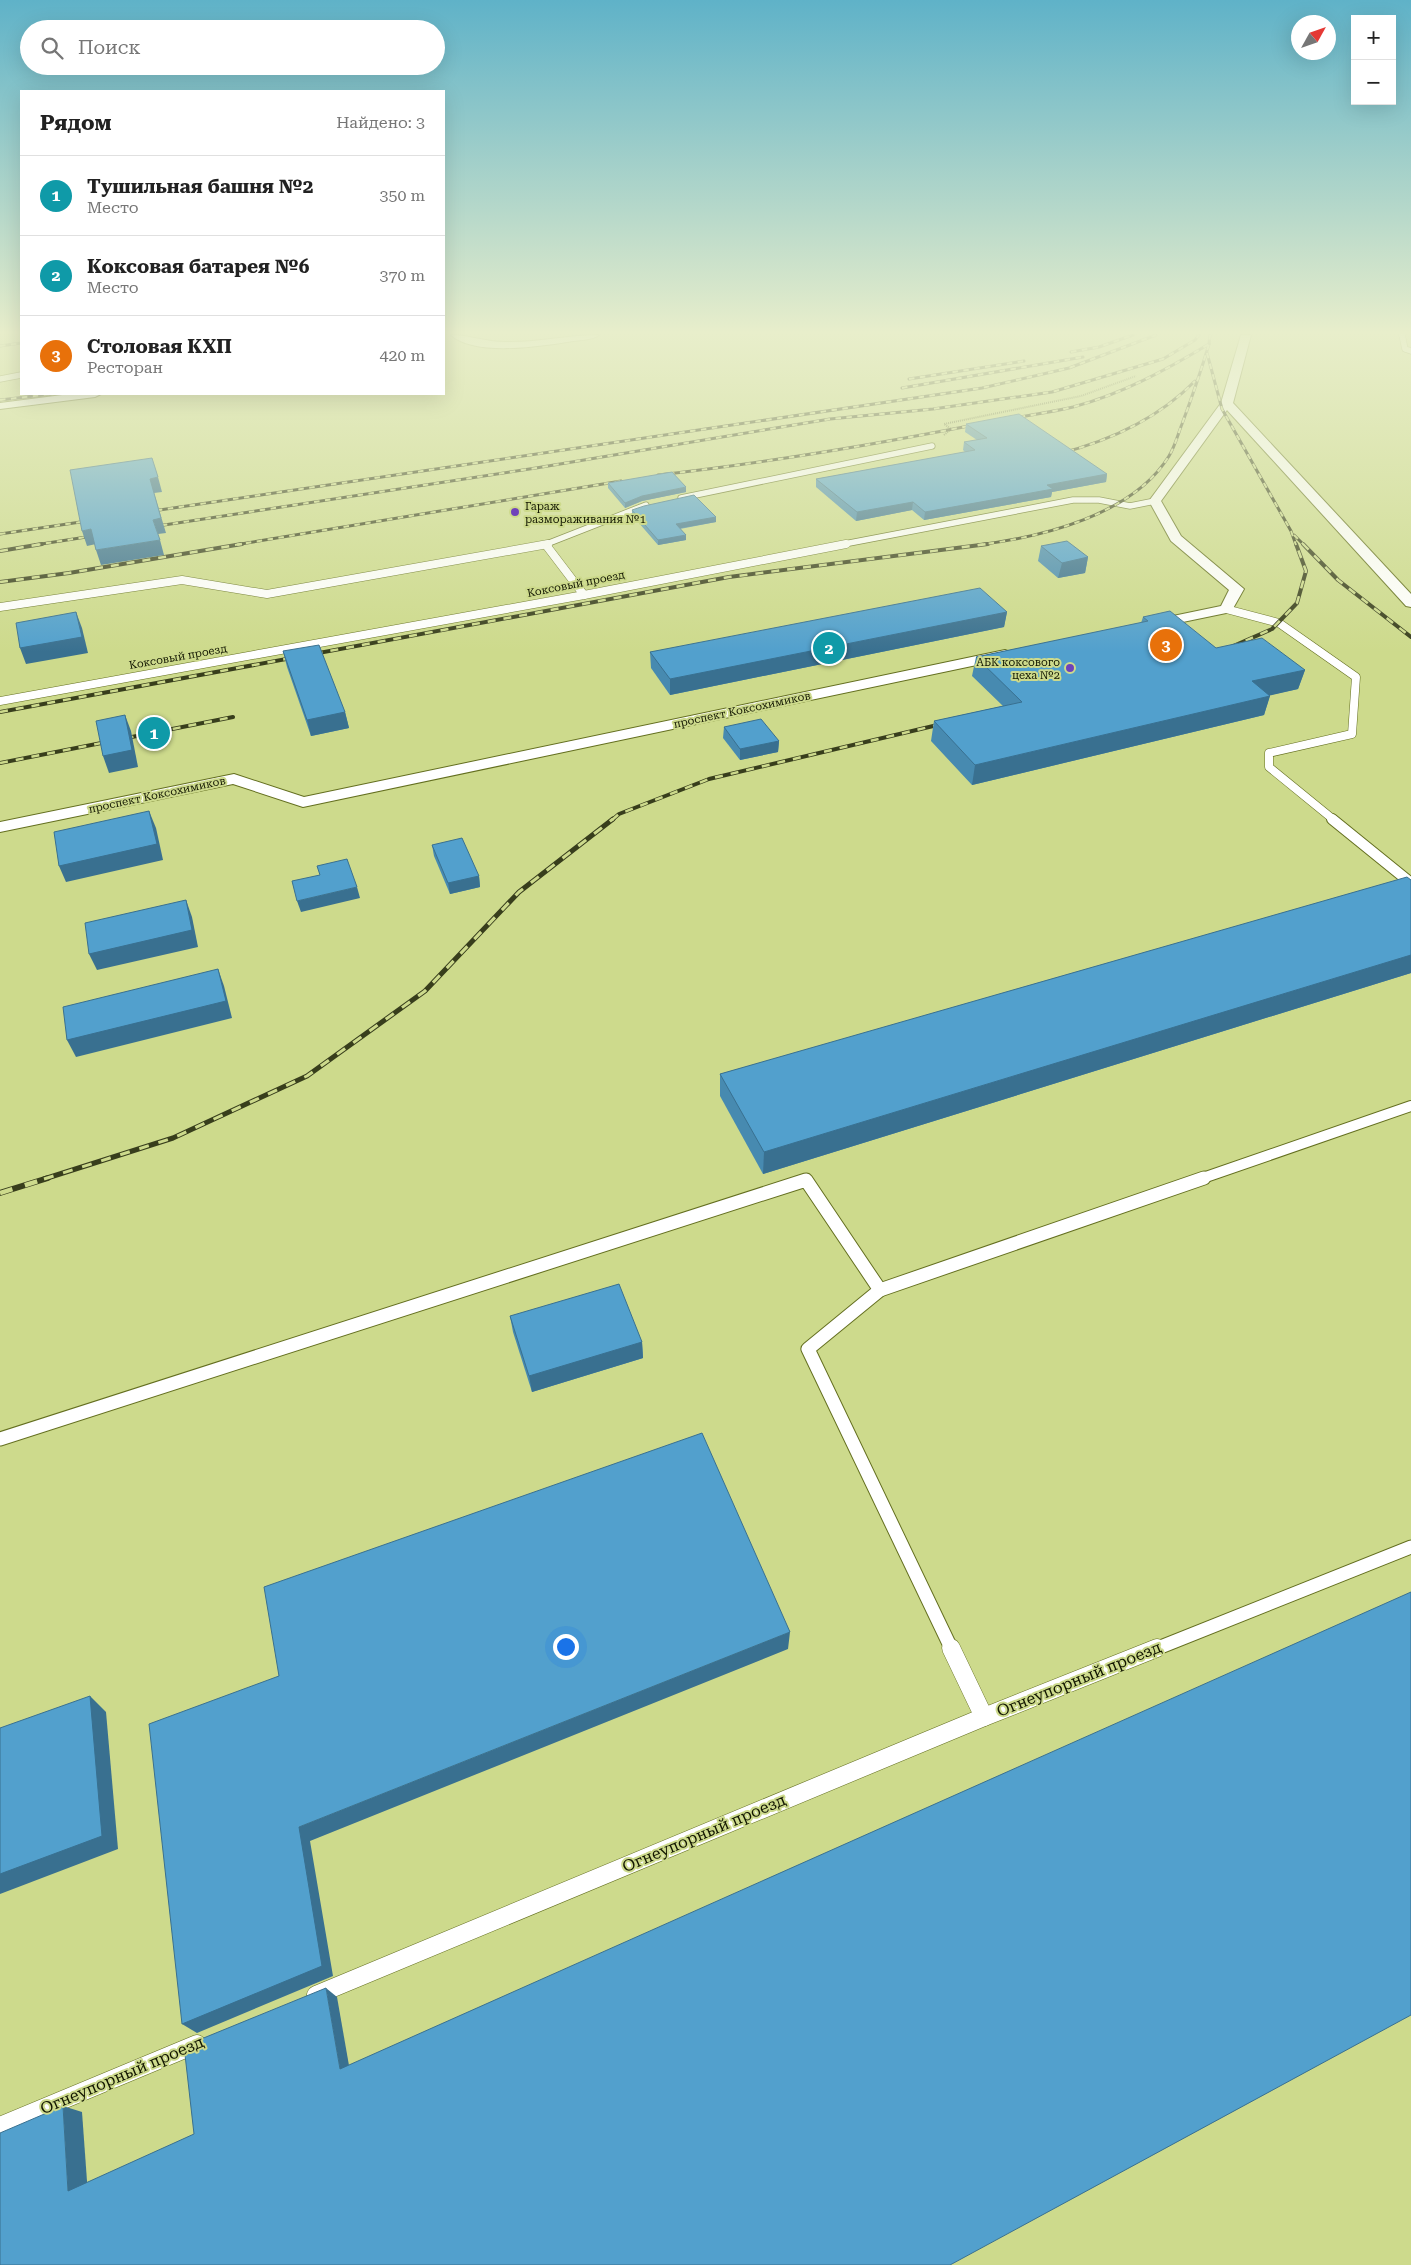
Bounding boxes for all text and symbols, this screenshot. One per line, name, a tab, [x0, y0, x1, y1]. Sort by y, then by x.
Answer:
north arrow	[1291, 15, 1336, 60]
map controls	[1351, 15, 1396, 105]
button: +	[1351, 15, 1396, 60]
search box	[20, 20, 445, 75]
icon: search	[38, 34, 66, 62]
text: Поиск	[78, 36, 141, 59]
button: −	[1351, 60, 1396, 105]
text: Рядом	[40, 111, 112, 135]
text: Найдено: 3	[336, 113, 425, 132]
text: Тушильная башня №2	[87, 175, 313, 198]
text: 1	[52, 186, 60, 205]
text: 350 m	[379, 186, 425, 205]
text: Место	[87, 198, 139, 217]
text: Коксовая батарея №6	[87, 255, 309, 278]
text: 2	[52, 266, 60, 285]
text: 370 m	[379, 266, 425, 285]
text: Место	[87, 278, 139, 297]
text: Столовая КХП	[87, 335, 232, 358]
text: 3	[52, 346, 60, 365]
text: 420 m	[379, 346, 425, 365]
text: Ресторан	[87, 358, 163, 377]
place label: Гараж размораживания №1	[525, 500, 646, 526]
marker: Гараж размораживания №1	[509, 506, 521, 518]
street label: Коксовый проезд	[526, 568, 626, 600]
pin: 3	[1150, 626, 1182, 664]
pin: 2	[813, 629, 845, 667]
street label: Коксовый проезд	[128, 642, 228, 672]
place label: АБК коксового цеха №2	[976, 656, 1060, 682]
marker: АБК коксового цеха №2	[1064, 662, 1076, 674]
street label: проспект Коксохимиков	[672, 689, 812, 731]
pin: 1	[138, 714, 170, 752]
street label: проспект Коксохимиков	[87, 774, 227, 816]
your location	[553, 1634, 579, 1660]
street label: Огнеупорный проезд	[994, 1637, 1164, 1721]
street label: Огнеупорный проезд	[619, 1790, 789, 1876]
street label: Огнеупорный проезд	[37, 2032, 207, 2118]

